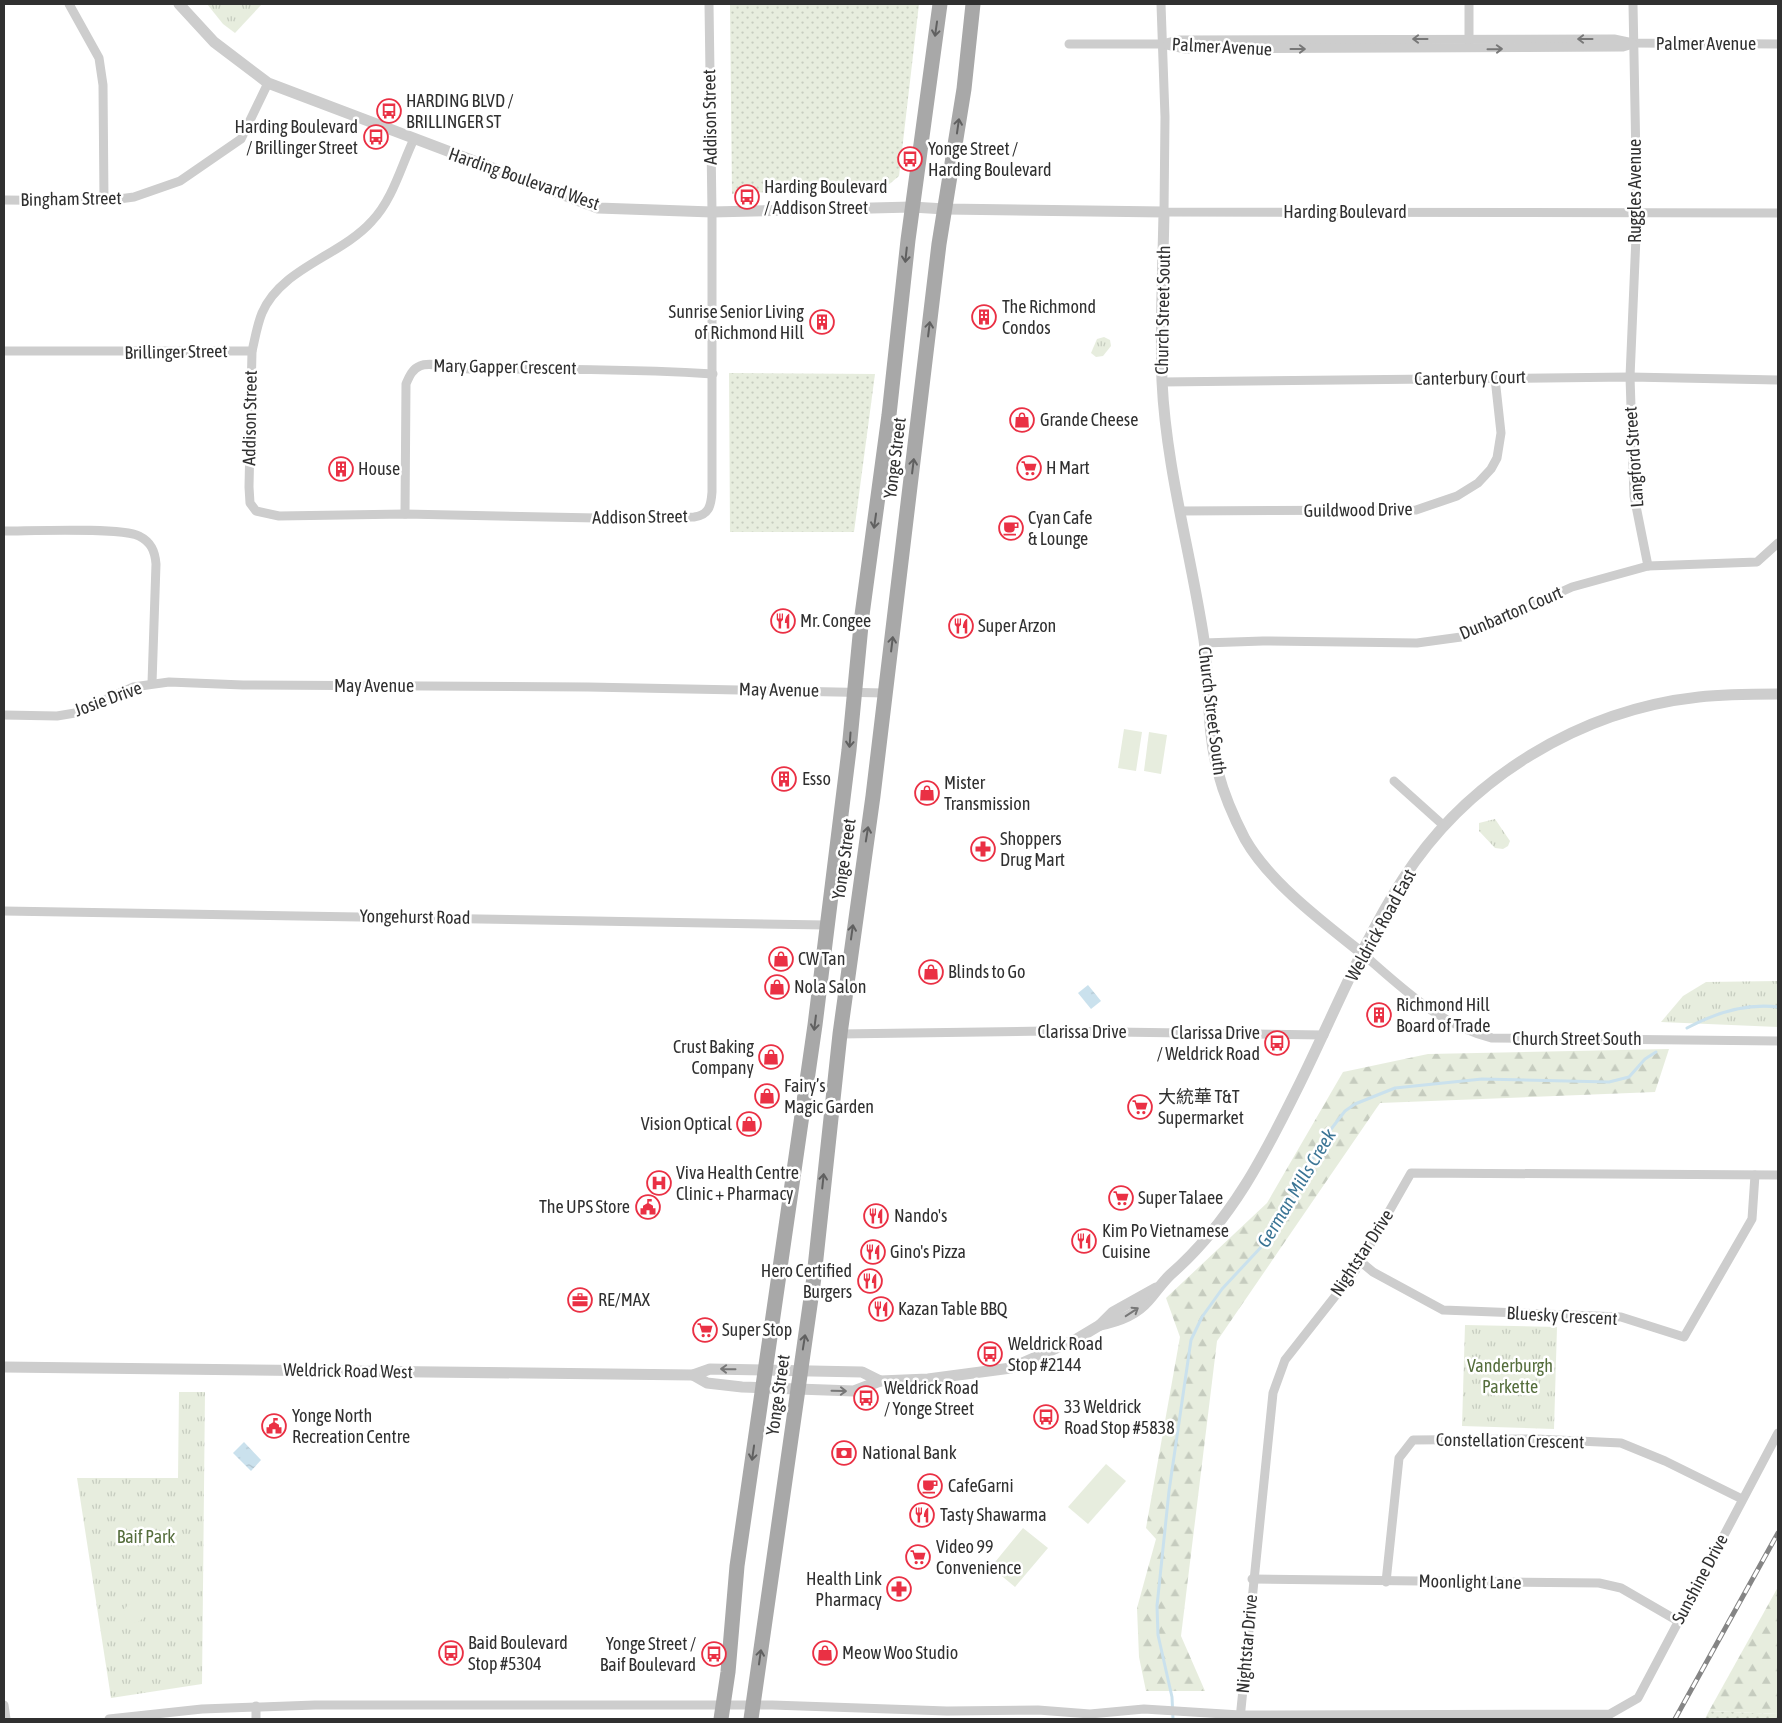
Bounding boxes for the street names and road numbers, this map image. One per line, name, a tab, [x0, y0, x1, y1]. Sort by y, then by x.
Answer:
street label: Palmer Avenue	[1171, 33, 1273, 60]
street label: Palmer Avenue	[1656, 33, 1756, 54]
street label: Addison Street	[698, 69, 721, 165]
street label: Ruggles Avenue	[1624, 139, 1645, 243]
street label: Harding Boulevard West	[446, 143, 602, 214]
street label: Bingham Street	[20, 187, 122, 210]
street label: Harding Boulevard	[1283, 201, 1407, 222]
street label: Church Street South	[1151, 245, 1174, 375]
street label: Brillinger Street	[124, 340, 228, 363]
street label: Mary Gapper Crescent	[433, 355, 577, 378]
street label: Canterbury Court	[1414, 366, 1526, 389]
street label: Addison Street	[238, 370, 261, 466]
street label: Langford Street	[1620, 406, 1647, 508]
street label: Yonge Street	[879, 416, 910, 500]
street label: Guildwood Drive	[1303, 498, 1413, 521]
street label: Addison Street	[592, 505, 688, 528]
street label: Dunbarton Court	[1456, 581, 1565, 644]
street label: Church Street South	[1194, 646, 1231, 776]
street label: May Avenue	[334, 675, 414, 696]
street label: Josie Drive	[71, 677, 144, 720]
street label: May Avenue	[739, 678, 819, 701]
street label: Yonge Street	[827, 817, 860, 901]
street label: Weldrick Road East	[1341, 865, 1420, 984]
street label: Yongehurst Road	[359, 905, 471, 928]
street label: Clarissa Drive	[1037, 1021, 1127, 1042]
street label: Church Street South	[1512, 1028, 1642, 1049]
street label: Nightstar Drive	[1326, 1205, 1397, 1300]
street label: Bluesky Crescent	[1506, 1302, 1618, 1329]
street label: Yonge Street	[761, 1353, 794, 1437]
street label: Weldrick Road West	[283, 1359, 413, 1382]
street label: Constellation Crescent	[1436, 1429, 1584, 1452]
street label: Sunshine Drive	[1667, 1530, 1732, 1627]
street label: Moonlight Lane	[1418, 1570, 1522, 1593]
street label: Nightstar Drive	[1232, 1594, 1261, 1694]

